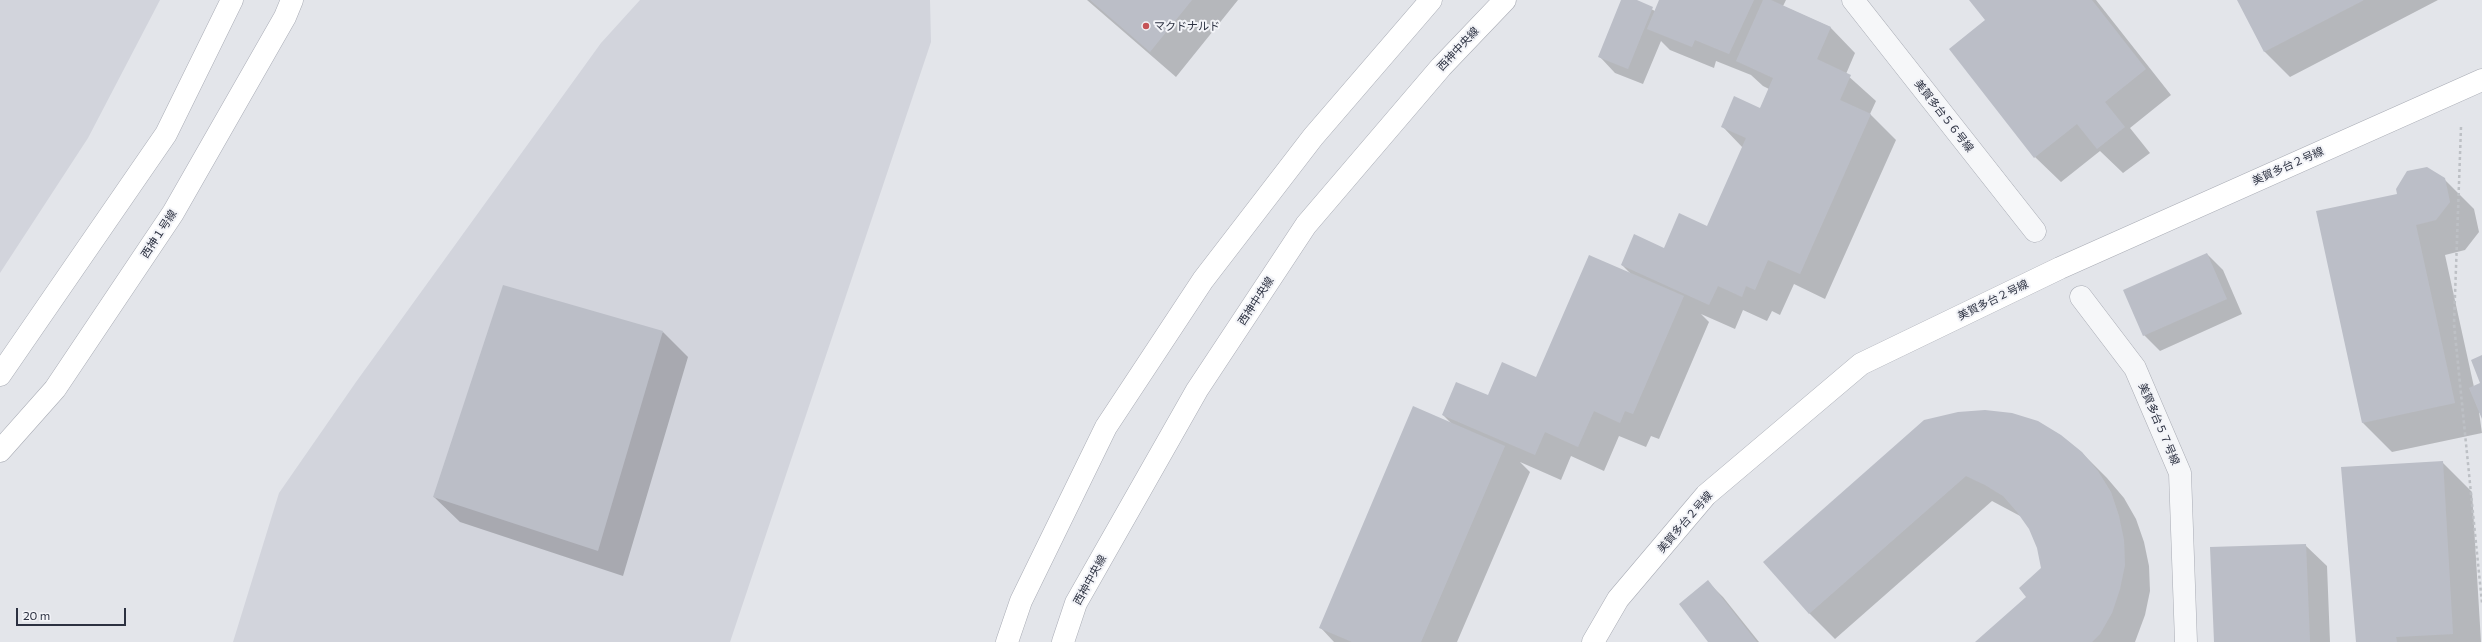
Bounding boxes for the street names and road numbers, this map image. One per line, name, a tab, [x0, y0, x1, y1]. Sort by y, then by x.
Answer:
street label: 西神中央線	[1434, 24, 1482, 74]
street label: 美賀多台５６号線	[1912, 77, 1976, 155]
street label: 美賀多台２号線	[2250, 144, 2326, 188]
street label: 西神１号線	[138, 207, 180, 261]
street label: 西神中央線	[1235, 274, 1277, 328]
street label: 美賀多台２号線	[1956, 277, 2030, 323]
street label: 美賀多台５７号線	[2136, 381, 2182, 467]
street label: 美賀多台２号線	[1655, 489, 1715, 555]
street label: 西神中央線	[1071, 553, 1109, 607]

